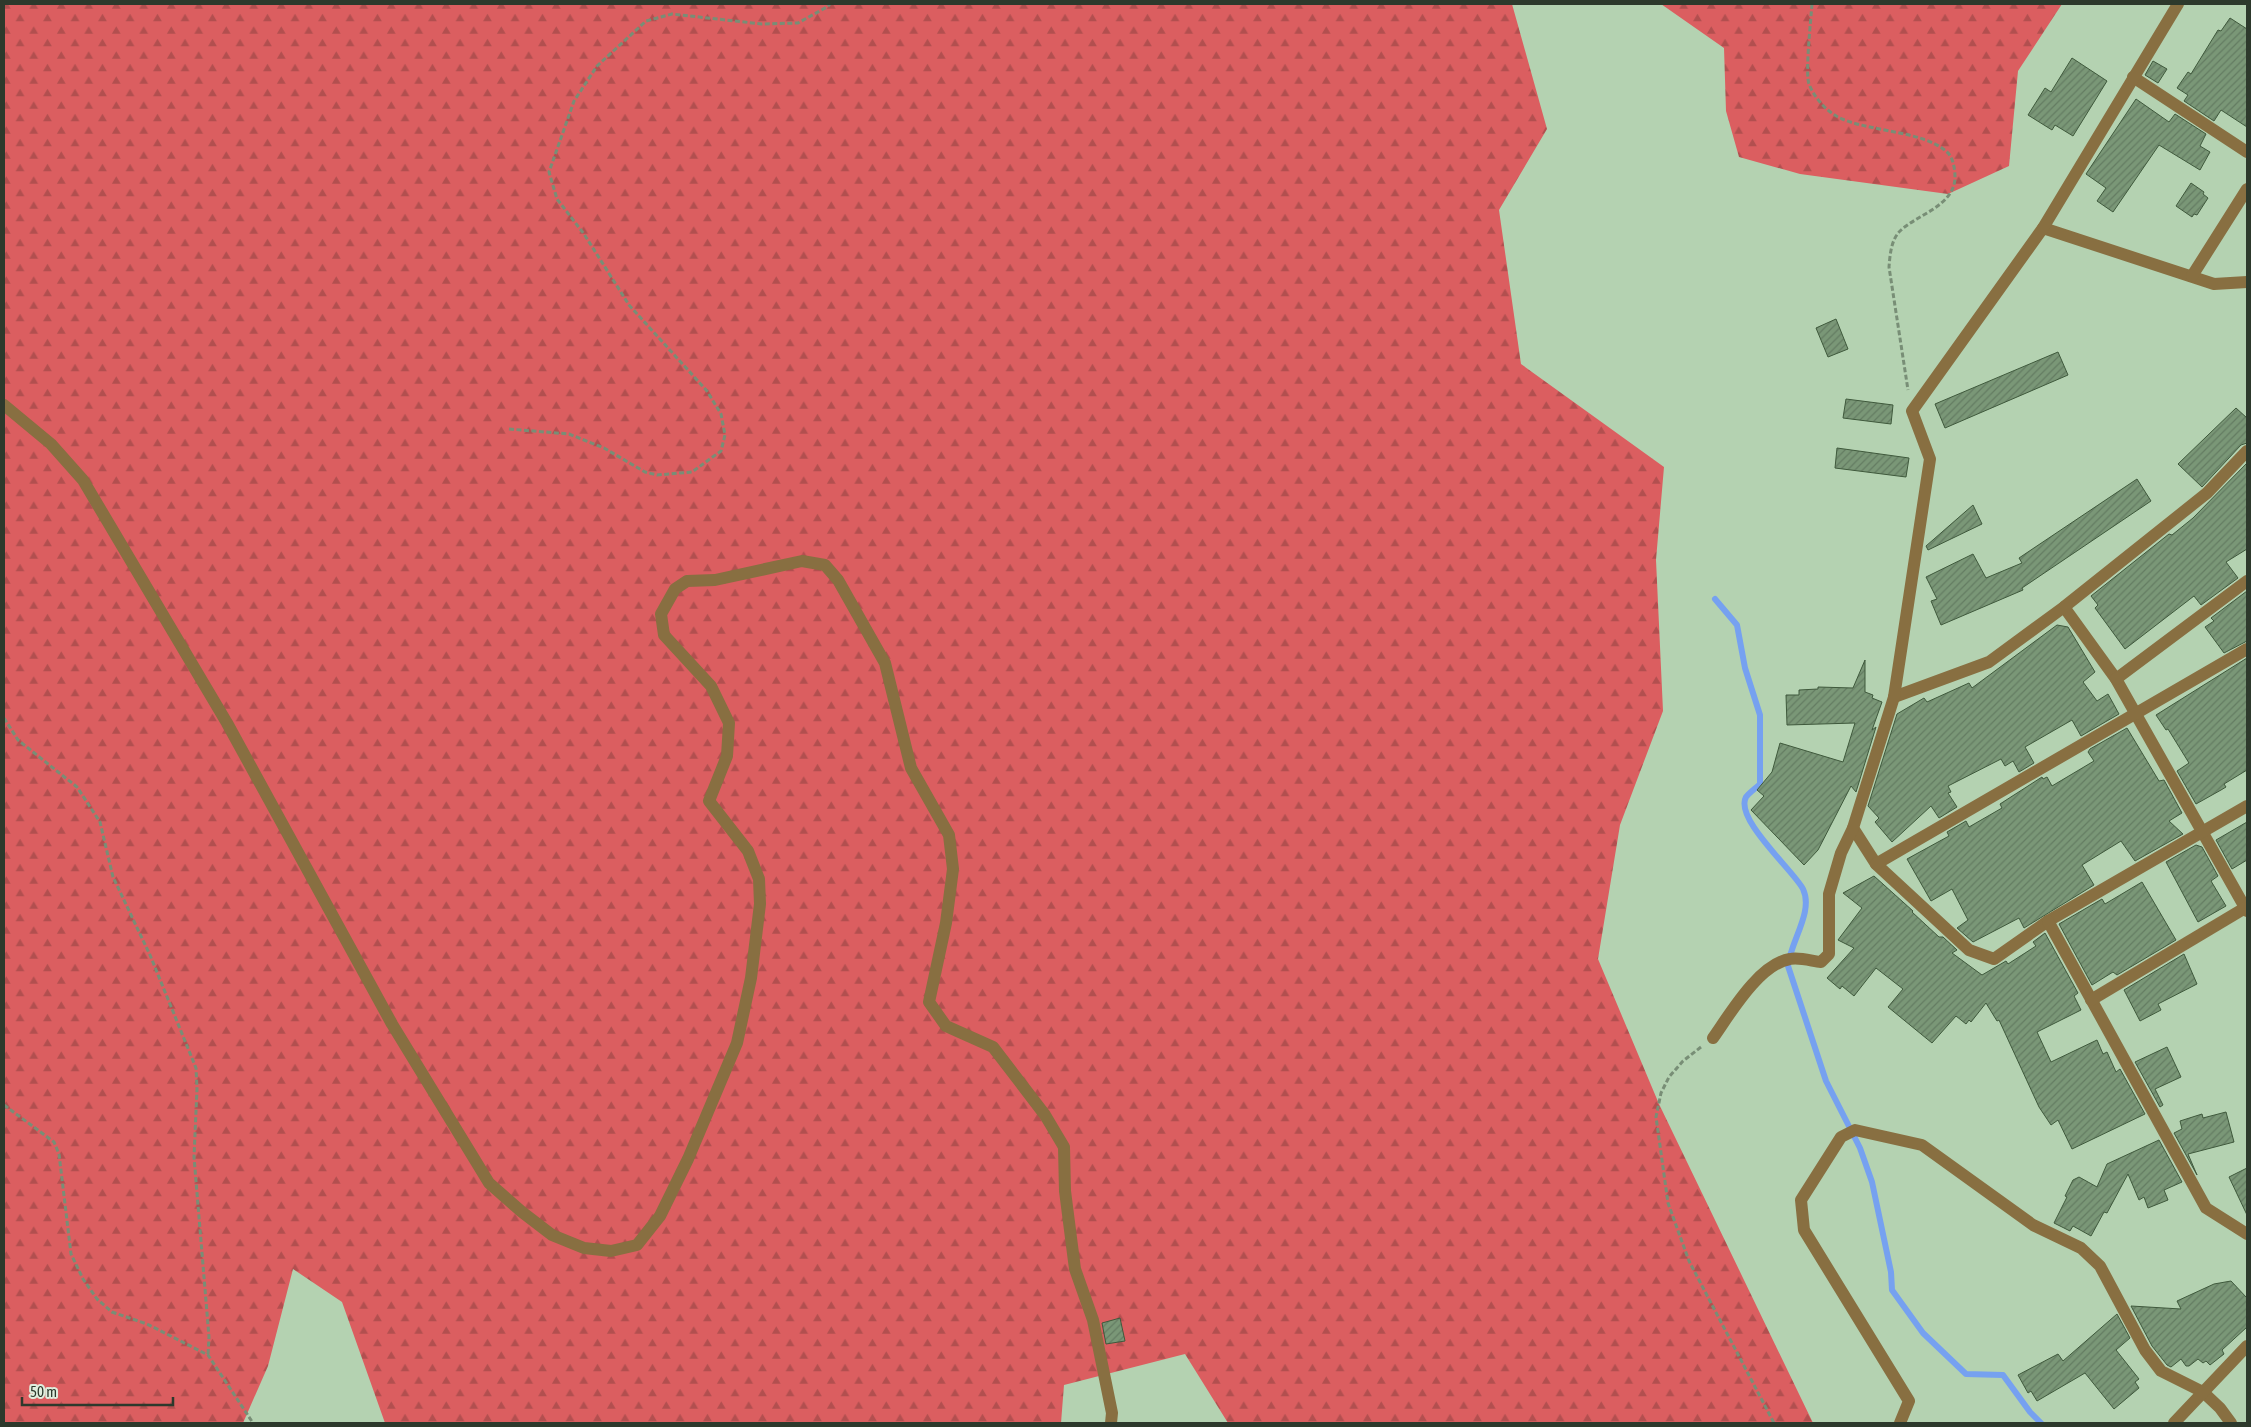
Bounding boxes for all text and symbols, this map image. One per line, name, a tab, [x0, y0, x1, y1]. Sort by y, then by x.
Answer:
scale bar	[22, 1374, 174, 1406]
text: 50 m	[30, 1383, 57, 1400]

